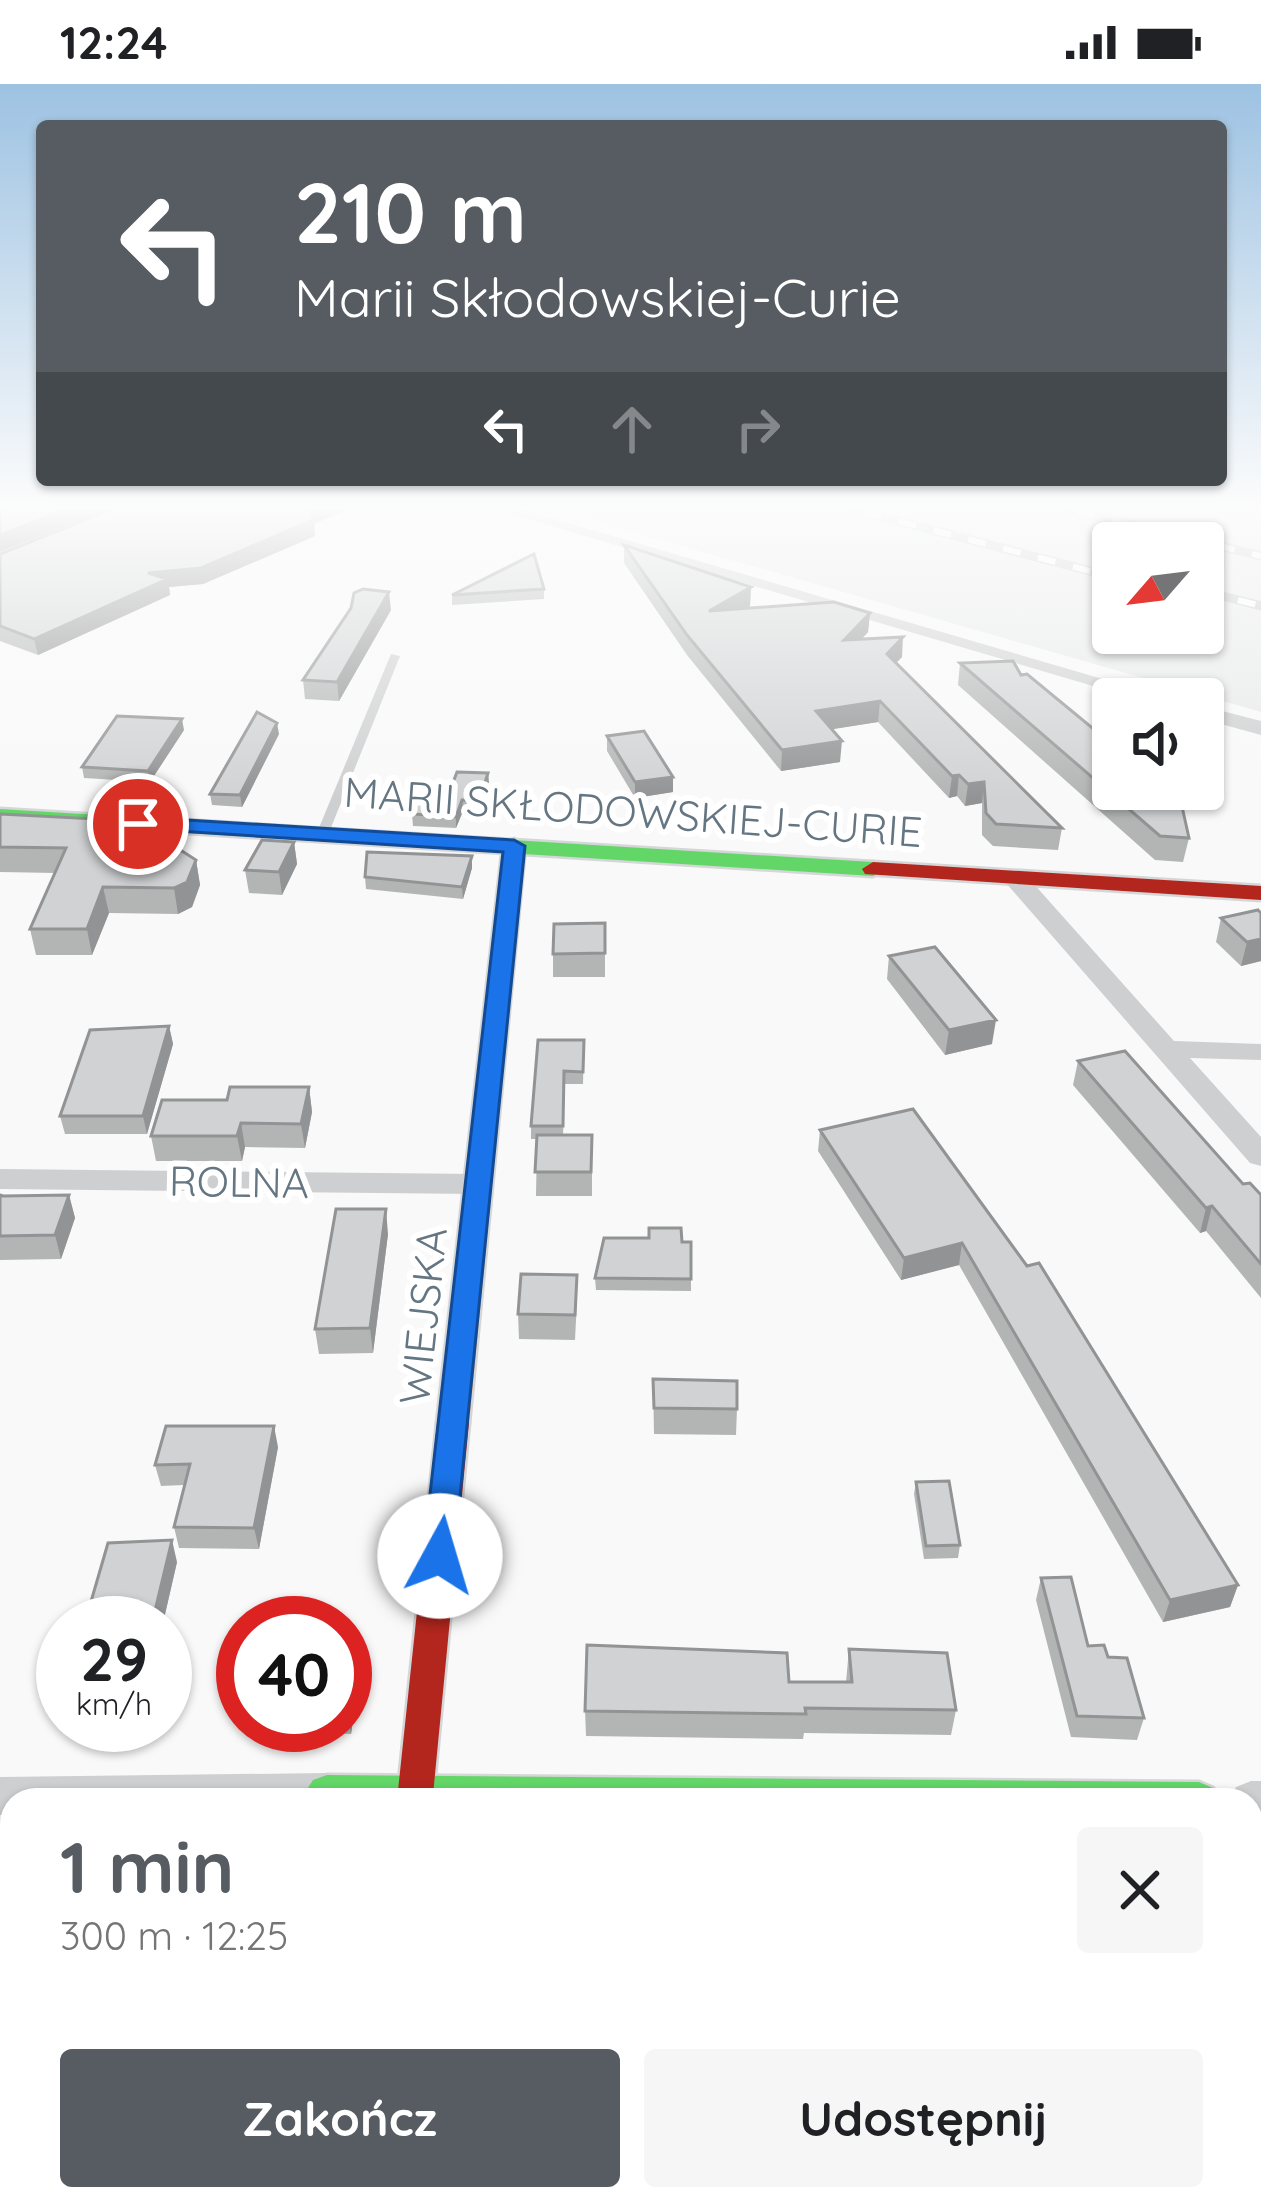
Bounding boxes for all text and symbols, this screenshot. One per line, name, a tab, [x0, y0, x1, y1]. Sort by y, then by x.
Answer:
text: 12:24	[60, 14, 167, 70]
text: 210 m	[294, 159, 527, 264]
icon: left	[96, 168, 252, 324]
text: Marii Skłodowskiej-Curie	[294, 263, 901, 331]
icon: left	[473, 396, 539, 462]
icon: ahead	[599, 396, 665, 462]
icon: right	[725, 396, 791, 462]
north arrow	[1092, 522, 1224, 654]
map controls	[1092, 522, 1224, 810]
button: sound	[1092, 678, 1224, 810]
street label: MARII SKŁODOWSKIEJ-CURIE	[342, 765, 924, 858]
pin	[87, 773, 189, 875]
icon: arrive	[105, 791, 171, 857]
street label: ROLNA	[169, 1154, 309, 1209]
street label: WIEJSKA	[387, 1225, 458, 1407]
position arrow	[377, 1493, 503, 1619]
speed limit sign: 40	[216, 1596, 372, 1752]
text: 29	[80, 1621, 148, 1696]
text: km/h	[76, 1685, 152, 1723]
text: 1 min	[60, 1821, 234, 1911]
button: close	[1077, 1827, 1203, 1953]
text: 300 m · 12:25	[60, 1911, 288, 1960]
button: Zakończ	[60, 2049, 620, 2187]
button: Udostępnij	[644, 2049, 1203, 2187]

